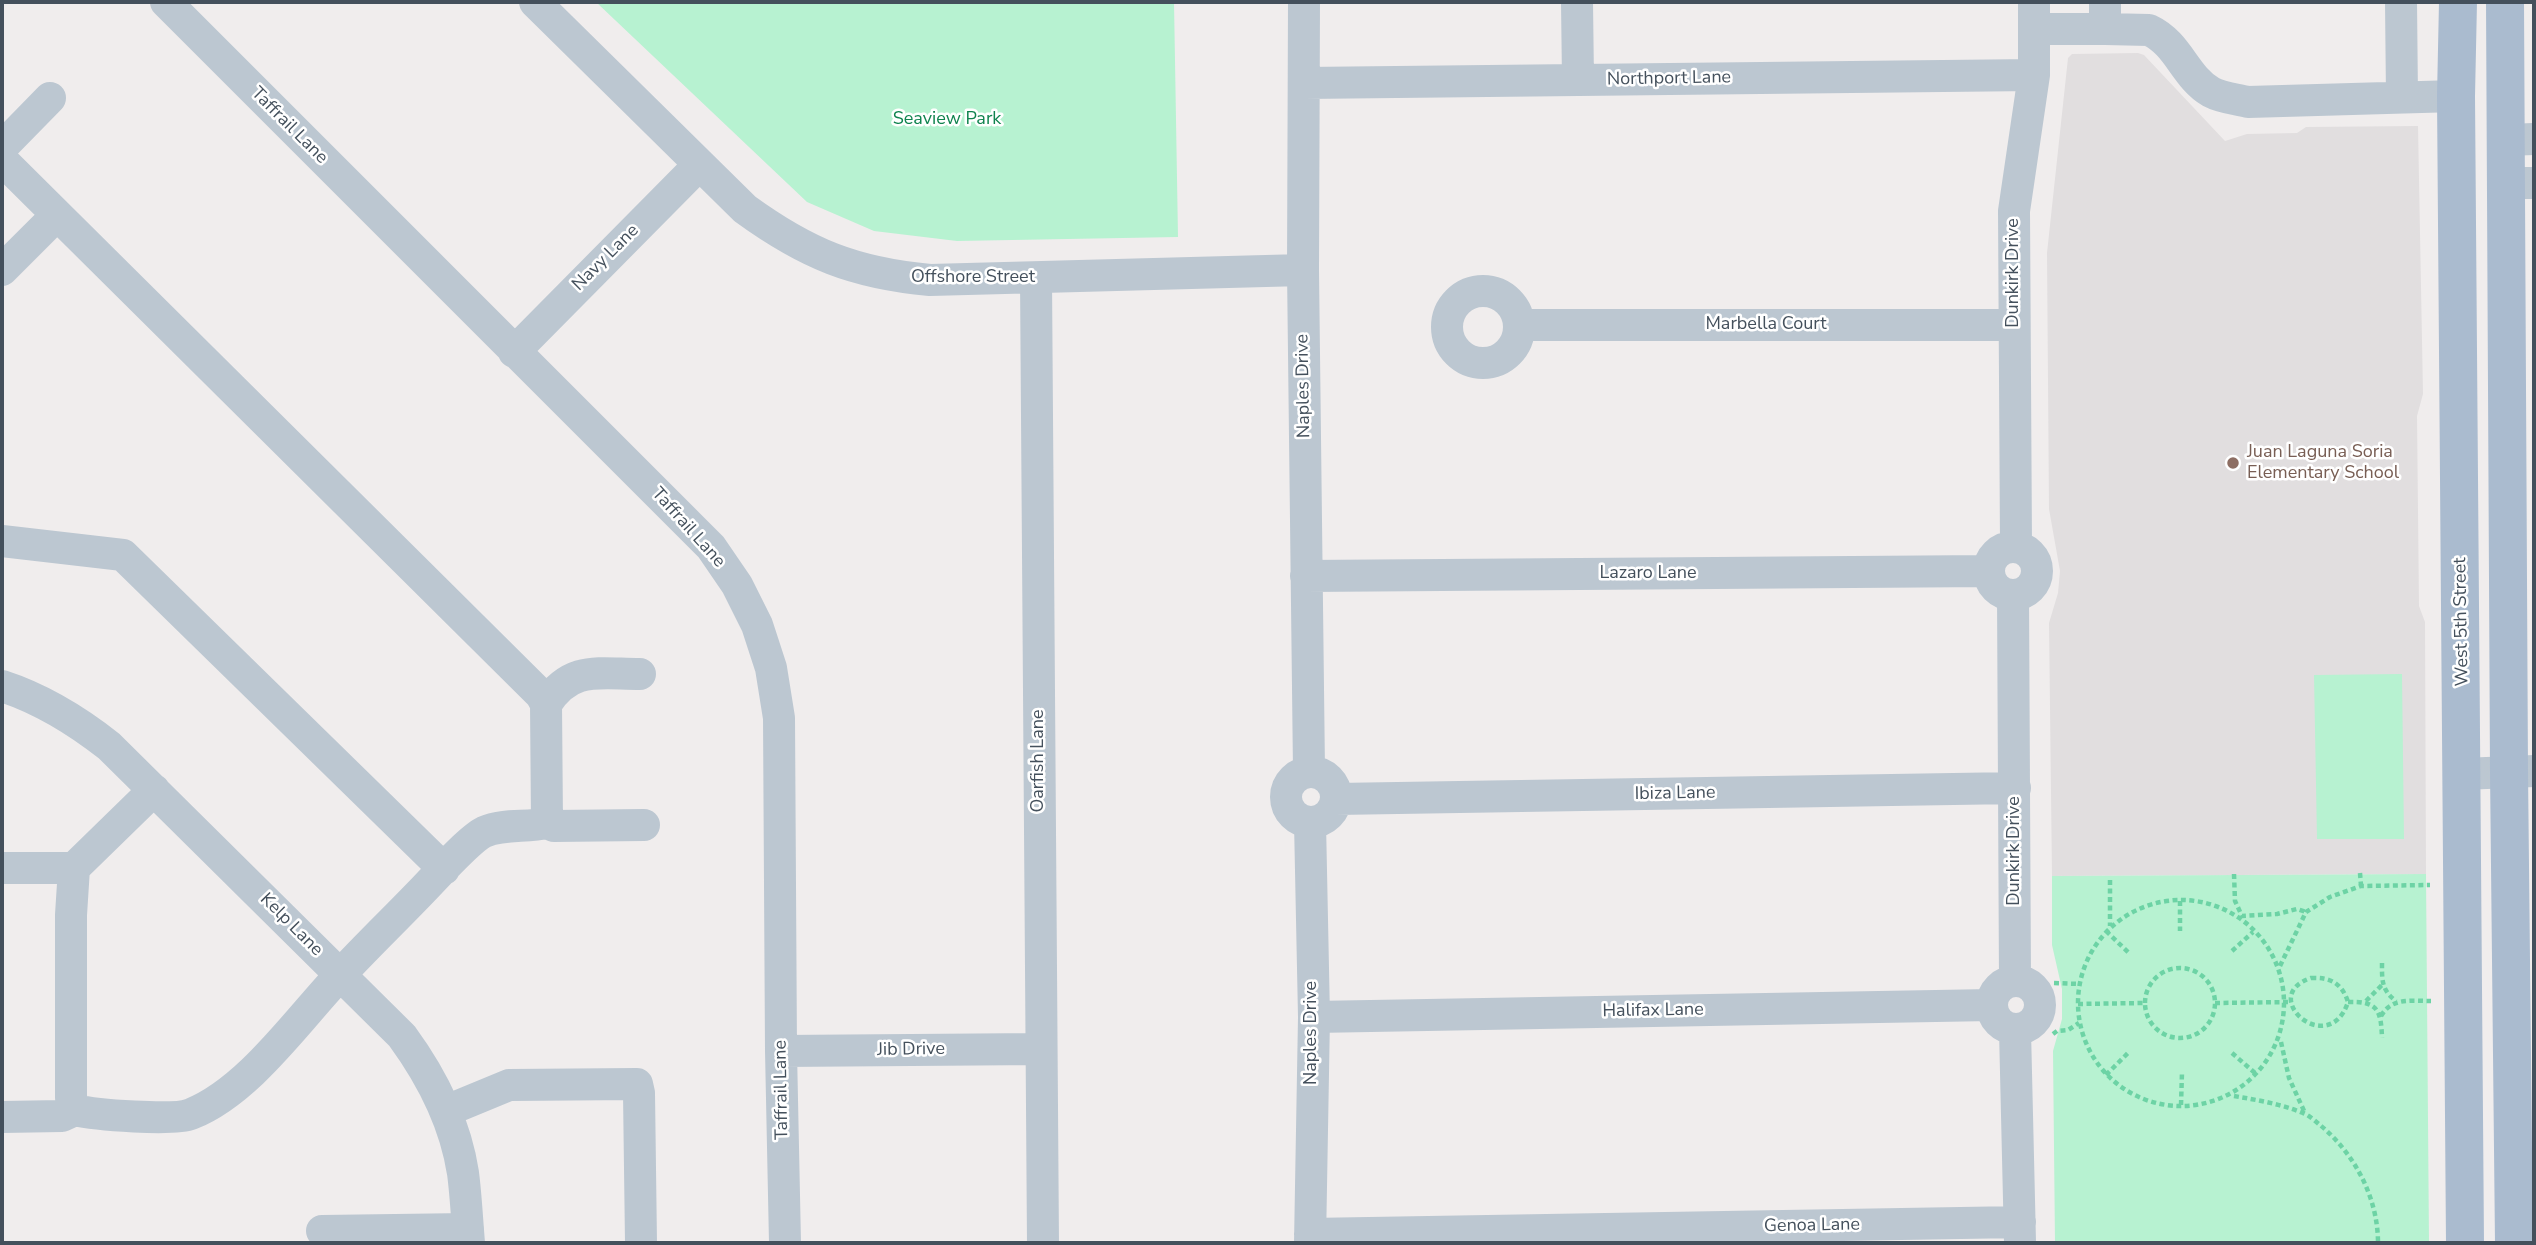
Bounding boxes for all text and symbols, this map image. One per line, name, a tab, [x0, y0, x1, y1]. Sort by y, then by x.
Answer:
street label: Northport Lane	[1607, 67, 1731, 91]
street label: Taffrail Lane	[246, 83, 332, 169]
park label: Seaview Park	[893, 109, 1001, 131]
street label: Dunkirk Drive	[2003, 218, 2025, 328]
street label: Navy Lane	[568, 220, 644, 296]
street label: Offshore Street	[911, 267, 1035, 289]
street label: Marbella Court	[1705, 314, 1827, 336]
street label: Naples Drive	[1292, 334, 1316, 438]
place label: Juan Laguna Soria Elementary School	[2247, 442, 2399, 484]
marker: Juan Laguna Soria Elementary School	[2225, 455, 2241, 471]
street label: Taffrail Lane	[647, 484, 729, 572]
street label: West 5th Street	[2450, 557, 2474, 687]
street label: Lazaro Lane	[1599, 563, 1697, 585]
street label: Oarfish Lane	[1028, 710, 1050, 812]
street label: Ibiza Lane	[1634, 782, 1716, 806]
street label: Dunkirk Drive	[2004, 796, 2026, 906]
street label: Kelp Lane	[255, 889, 327, 961]
street label: Naples Drive	[1301, 981, 1323, 1085]
street label: Halifax Lane	[1602, 999, 1704, 1023]
street label: Jib Drive	[877, 1039, 945, 1061]
street label: Taffrail Lane	[770, 1040, 794, 1140]
street label: Genoa Lane	[1764, 1214, 1860, 1238]

